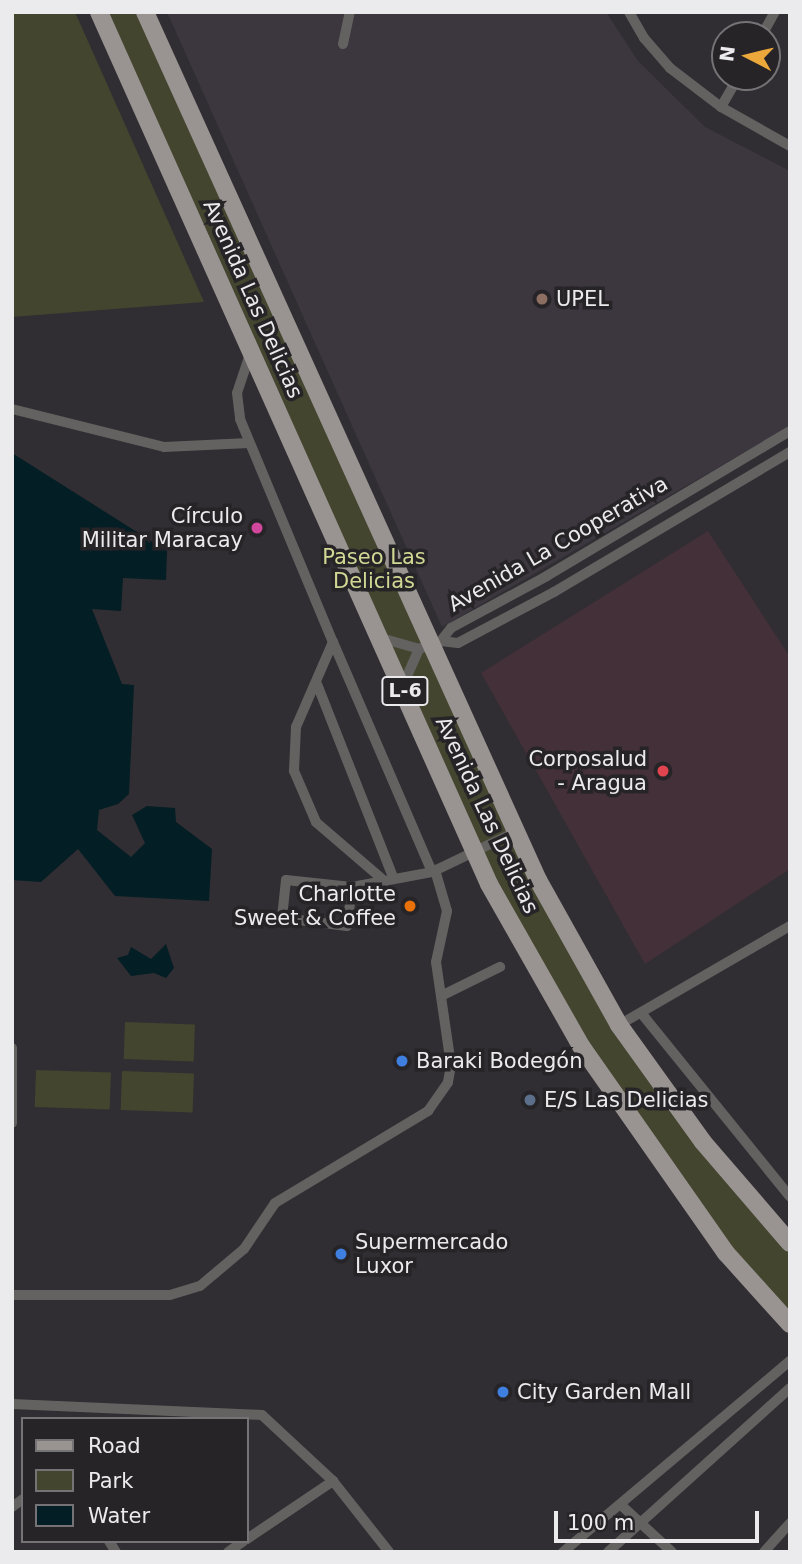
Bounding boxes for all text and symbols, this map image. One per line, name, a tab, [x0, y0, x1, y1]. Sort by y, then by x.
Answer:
north arrow	[711, 21, 781, 91]
text: N	[715, 44, 739, 63]
street label: Avenida Las Delicias	[198, 196, 308, 402]
place label: UPEL	[556, 286, 609, 312]
marker: UPEL	[534, 291, 550, 307]
street label: Avenida La Cooperativa	[444, 471, 672, 617]
place label: Círculo Militar Maracay	[82, 503, 243, 553]
marker: Círculo Militar Maracay	[249, 520, 265, 536]
park label: Paseo Las Delicias	[322, 544, 426, 594]
road number: L-6	[380, 676, 430, 706]
street label: Avenida Las Delicias	[430, 712, 544, 918]
place label: Corposalud - Aragua	[528, 746, 647, 796]
marker: Corposalud - Aragua	[653, 761, 673, 781]
place label: Charlotte Sweet & Coffee	[234, 881, 396, 931]
marker: Charlotte Sweet & Coffee	[402, 898, 418, 914]
place label: Baraki Bodegón	[416, 1048, 582, 1074]
marker: Baraki Bodegón	[394, 1053, 410, 1069]
place label: E/S Las Delicias	[544, 1087, 708, 1113]
marker: E/S Las Delicias	[522, 1092, 538, 1108]
place label: Supermercado Luxor	[355, 1229, 508, 1279]
marker: Supermercado Luxor	[333, 1246, 349, 1262]
place label: City Garden Mall	[517, 1379, 691, 1405]
marker: City Garden Mall	[495, 1384, 511, 1400]
legend	[21, 1417, 248, 1543]
text: Road	[88, 1434, 141, 1458]
text: Park	[88, 1469, 133, 1493]
scale bar	[557, 1498, 762, 1542]
text: Water	[88, 1504, 150, 1528]
text: 100 m	[567, 1511, 634, 1535]

